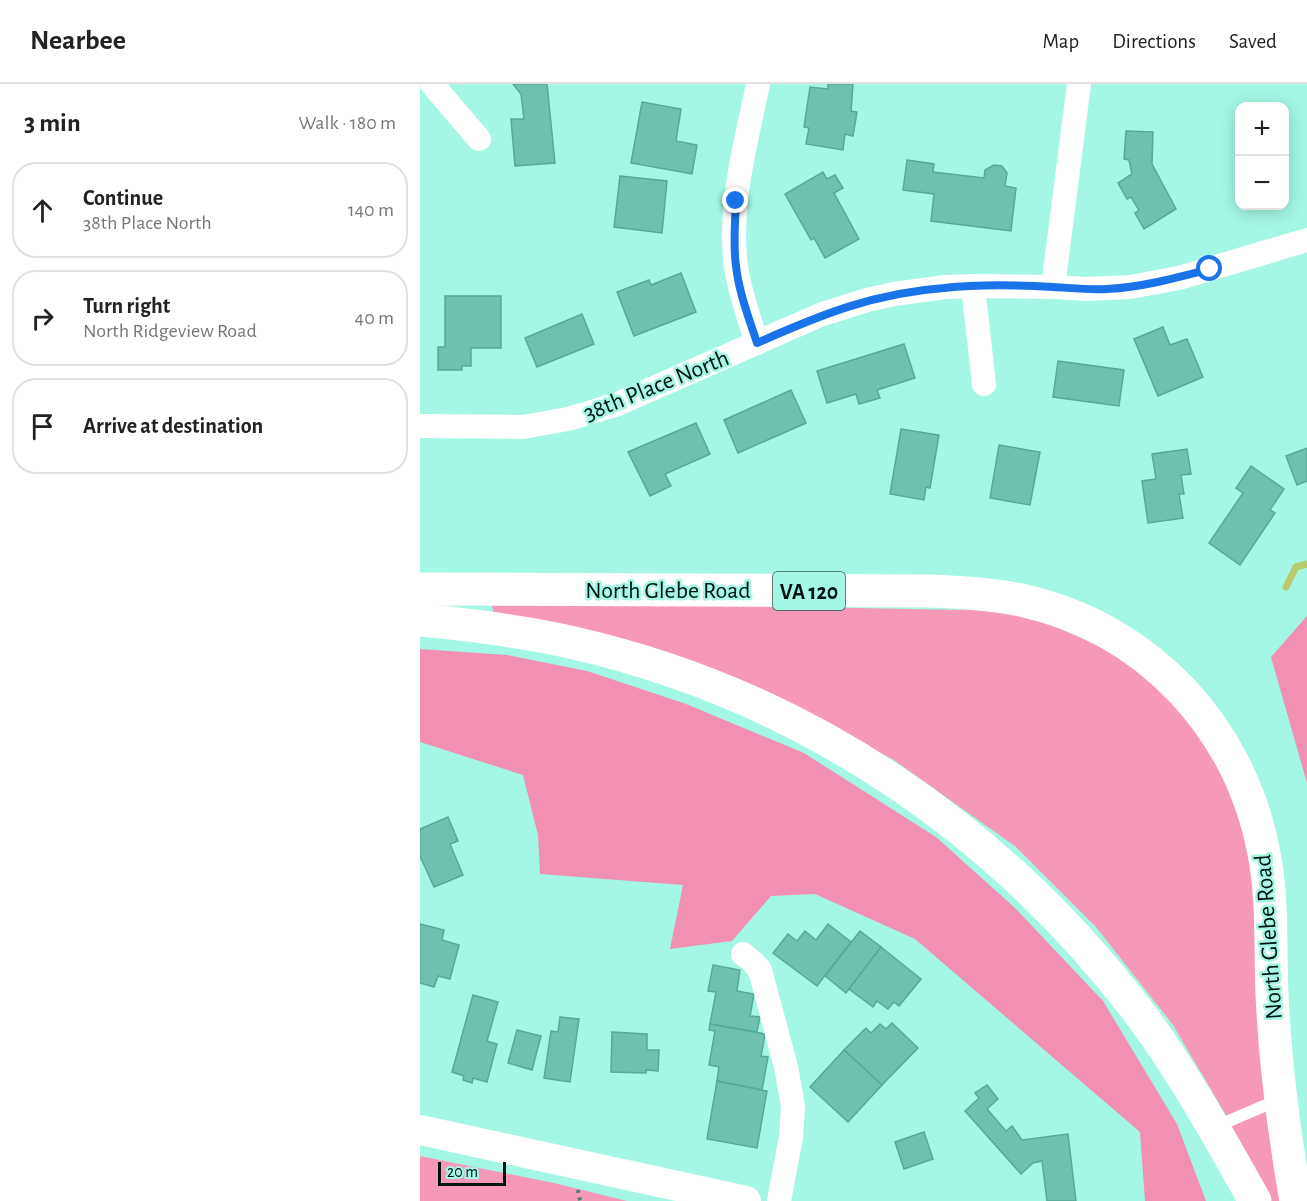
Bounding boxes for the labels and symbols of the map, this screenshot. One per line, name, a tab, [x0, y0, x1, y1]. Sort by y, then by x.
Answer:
route end	[722, 187, 748, 213]
route start	[1196, 255, 1222, 281]
street label: 38th Place North	[580, 346, 732, 426]
road number: VA 120	[773, 572, 845, 610]
street label: North Glebe Road	[585, 579, 751, 603]
street label: North Glebe Road	[1251, 854, 1287, 1020]
scale bar	[438, 1159, 506, 1186]

